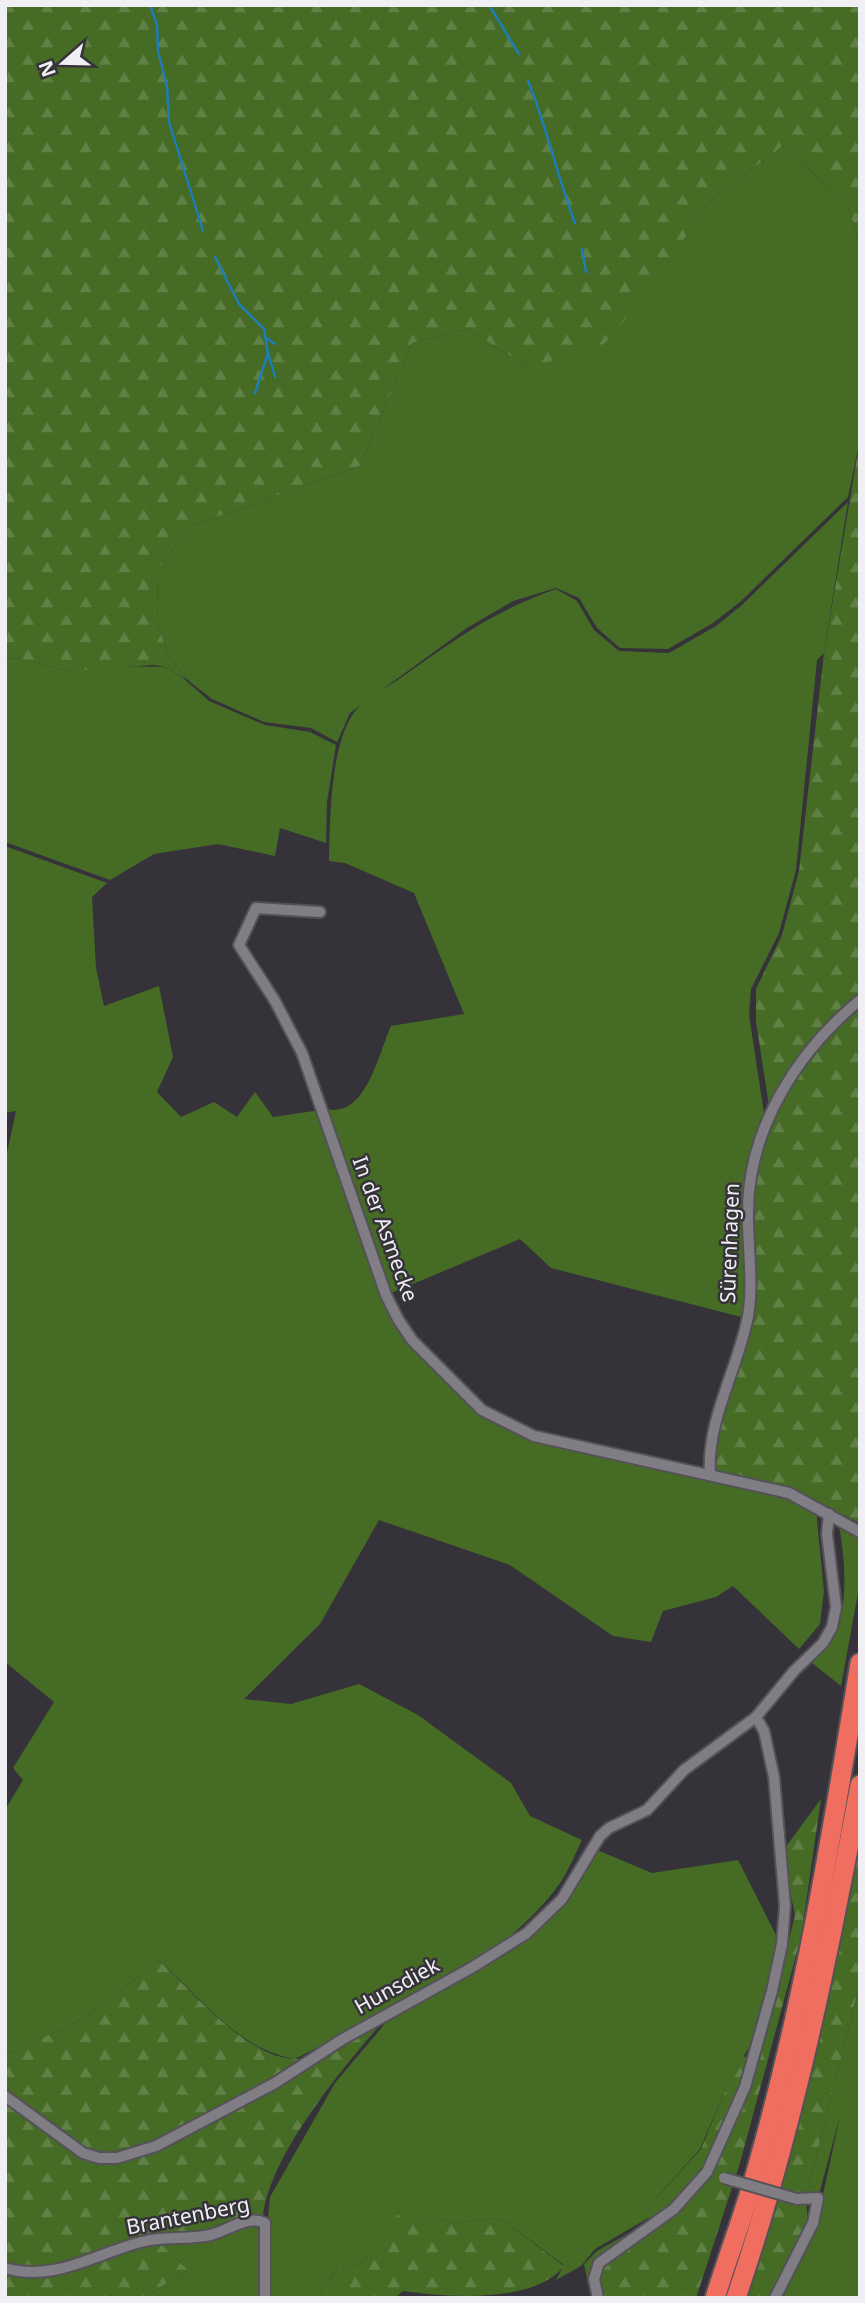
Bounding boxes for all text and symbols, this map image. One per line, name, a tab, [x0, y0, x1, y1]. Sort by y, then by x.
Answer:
north arrow	[28, 28, 98, 98]
text: N	[32, 57, 62, 81]
street label: In der Asmecke	[347, 1152, 425, 1305]
street label: Sürenhagen	[713, 1182, 745, 1303]
street label: Hunsdiek	[349, 1950, 445, 2020]
street label: Brantenberg	[124, 2189, 252, 2241]

